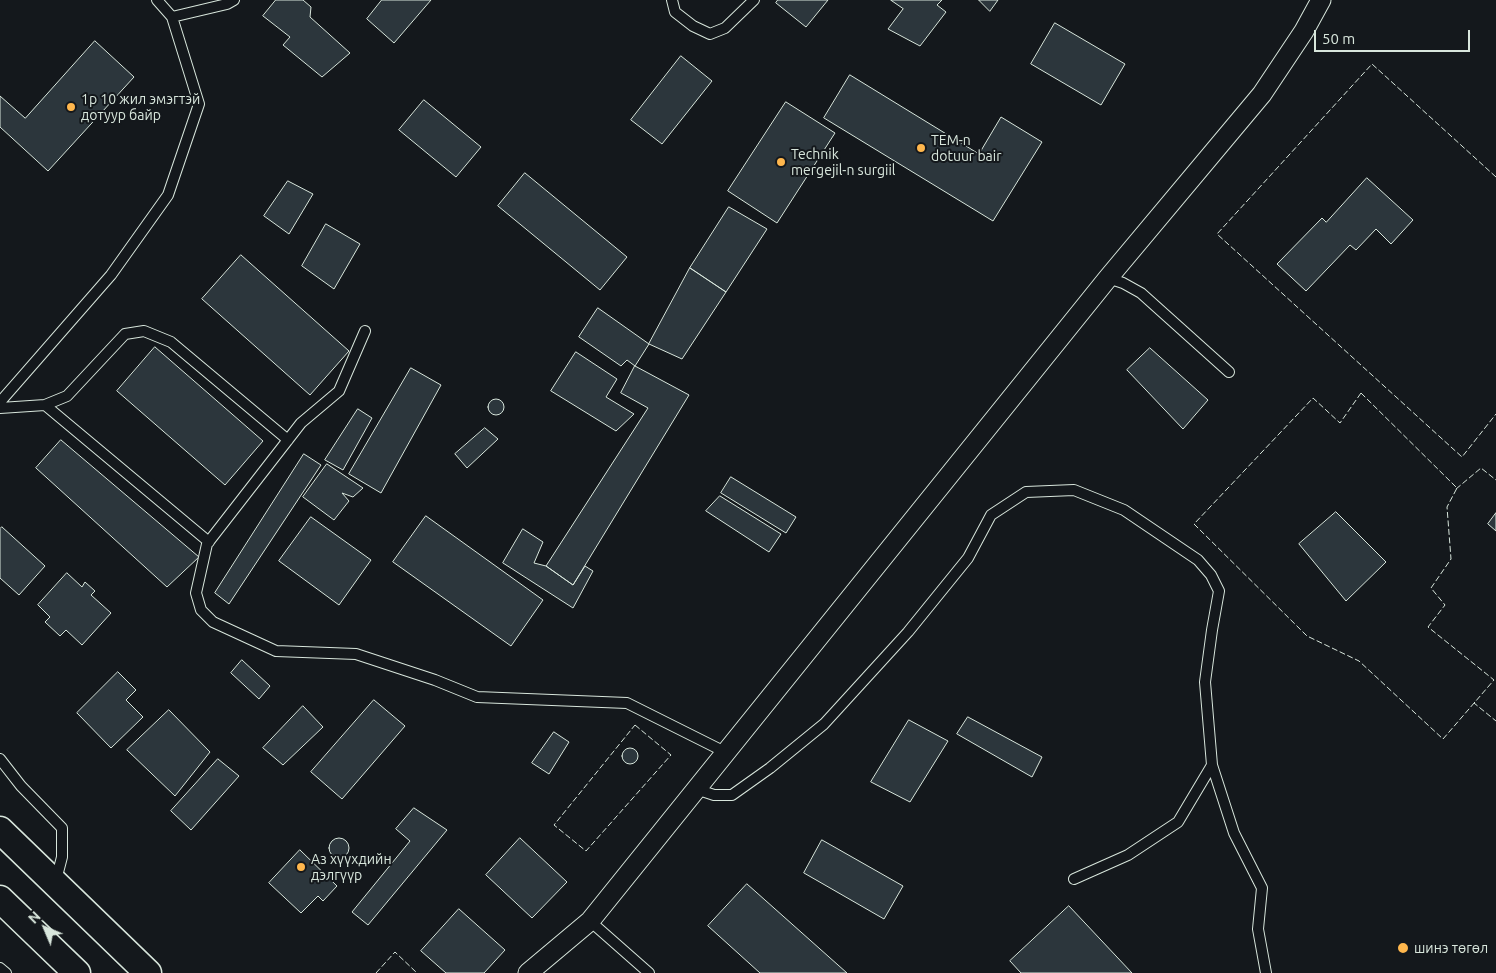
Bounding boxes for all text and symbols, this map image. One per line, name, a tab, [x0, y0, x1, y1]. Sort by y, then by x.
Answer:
scale bar	[1316, 20, 1472, 52]
text: 50 m	[1322, 30, 1355, 47]
place label: 1р 10 жил эмэгтэй дотуур байр	[81, 91, 200, 124]
marker: 1р 10 жил эмэгтэй дотуур байр	[65, 101, 77, 113]
place label: TEM-n dotuur bair	[931, 132, 1001, 164]
marker: TEM-n dotuur bair	[915, 142, 927, 154]
place label: Technik mergejil-n surgiil	[791, 146, 895, 178]
marker: Technik mergejil-n surgiil	[775, 156, 787, 168]
place label: Аз хүүхдийн дэлгүүр	[311, 851, 392, 884]
marker: Аз хүүхдийн дэлгүүр	[295, 861, 307, 873]
north arrow	[20, 903, 70, 953]
text: N	[25, 908, 44, 927]
place label: шинэ төгөл	[1414, 940, 1488, 956]
marker: шинэ төгөл	[1396, 941, 1410, 955]

